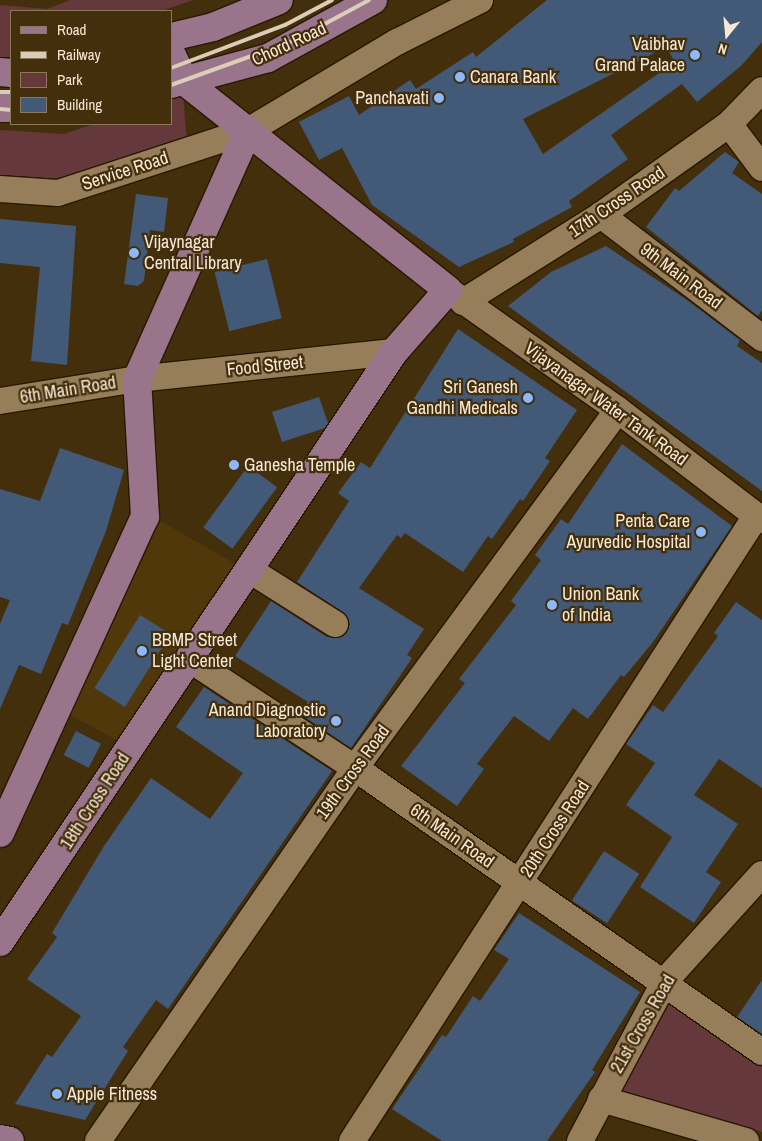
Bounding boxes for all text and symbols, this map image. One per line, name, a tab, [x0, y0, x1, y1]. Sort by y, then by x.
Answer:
legend	[10, 10, 172, 125]
north arrow	[702, 10, 752, 60]
street label: Chord Road	[248, 17, 330, 71]
text: Road	[57, 19, 86, 40]
place label: Vaibhav Grand Palace	[595, 34, 685, 76]
text: N	[716, 40, 729, 59]
text: Railway	[57, 44, 101, 65]
marker: Vaibhav Grand Palace	[689, 49, 701, 61]
place label: Canara Bank	[470, 66, 556, 88]
text: Park	[57, 69, 82, 90]
marker: Canara Bank	[454, 71, 466, 83]
place label: Panchavati	[355, 87, 429, 109]
marker: Panchavati	[433, 92, 445, 104]
text: Building	[57, 94, 102, 115]
street label: Service Road	[79, 147, 171, 195]
street label: 17th Cross Road	[565, 162, 669, 242]
place label: Vijaynagar Central Library	[144, 232, 242, 274]
street label: 9th Main Road	[636, 238, 726, 314]
marker: Vijaynagar Central Library	[128, 247, 140, 259]
street label: Vijayanagar Water Tank Road	[520, 338, 692, 470]
street label: Food Street	[226, 351, 304, 381]
street label: 6th Main Road	[18, 372, 118, 408]
place label: Sri Ganesh Gandhi Medicals	[406, 377, 518, 419]
marker: Sri Ganesh Gandhi Medicals	[522, 392, 534, 404]
place label: Ganesha Temple	[244, 454, 356, 476]
marker: Ganesha Temple	[228, 459, 240, 471]
place label: Penta Care Ayurvedic Hospital	[566, 511, 690, 554]
marker: Penta Care Ayurvedic Hospital	[694, 525, 708, 539]
place label: Union Bank of India	[562, 584, 639, 626]
marker: Union Bank of India	[546, 599, 558, 611]
place label: BBMP Street Light Center	[152, 630, 237, 672]
marker: BBMP Street Light Center	[136, 645, 148, 657]
place label: Anand Diagnostic Laboratory	[209, 700, 326, 742]
marker: Anand Diagnostic Laboratory	[330, 715, 342, 727]
street label: 19th Cross Road	[312, 721, 394, 823]
street label: 18th Cross Road	[56, 749, 134, 853]
street label: 20th Cross Road	[516, 777, 594, 881]
street label: 6th Main Road	[406, 799, 498, 873]
street label: 21st Cross Road	[606, 971, 680, 1077]
place label: Apple Fitness	[67, 1083, 157, 1105]
marker: Apple Fitness	[51, 1088, 63, 1100]

